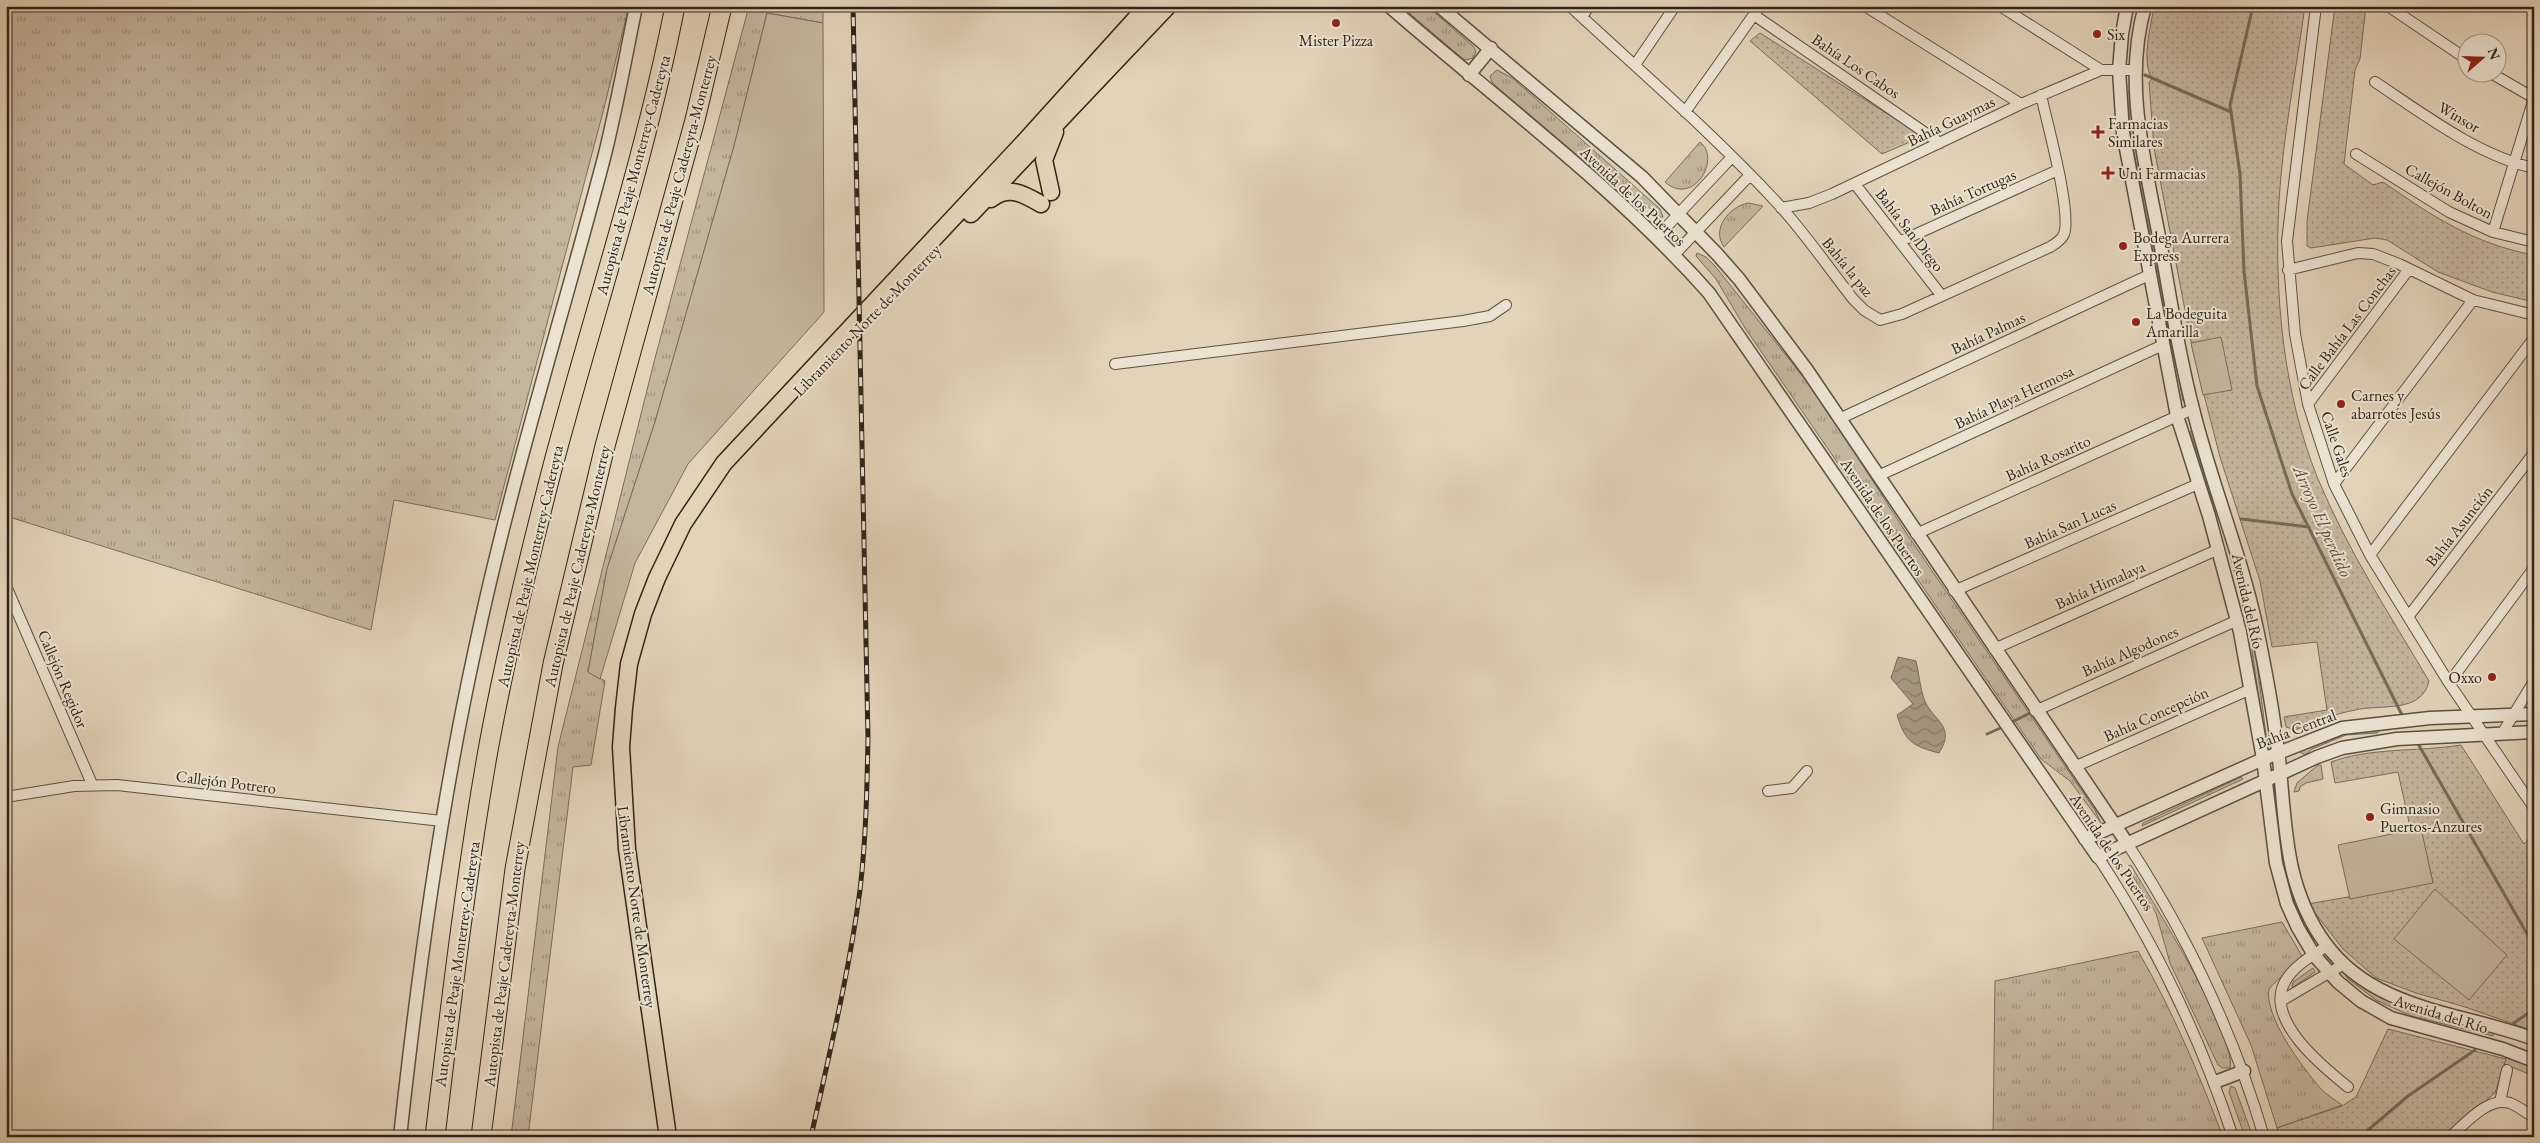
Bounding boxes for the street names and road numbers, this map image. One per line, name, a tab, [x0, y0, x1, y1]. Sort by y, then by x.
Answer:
street label: Bahía Los Cabos	[1808, 29, 1904, 103]
street label: Autopista de Peaje Monterrey-Cadereyta	[591, 52, 675, 298]
street label: Autopista de Peaje Cadereyta-Monterrey	[637, 52, 721, 298]
street label: Bahía Guaymas	[1904, 91, 1998, 151]
street label: Winsor	[2434, 97, 2484, 138]
street label: Avenida de los Puertos	[1575, 141, 1690, 251]
street label: Callejón Bolton	[2401, 158, 2497, 224]
street label: Bahía Tortugas	[1927, 164, 2019, 220]
street label: Bahía San Diego	[1871, 184, 1949, 276]
street label: Bahía la paz	[1817, 233, 1879, 301]
street label: Libramiento Norte de Monterrey	[789, 239, 946, 401]
street label: Calle Bahía Las Conchas	[2293, 262, 2401, 394]
street label: Bahía Palmas	[1947, 307, 2029, 359]
street label: Bahía Playa Hermosa	[1951, 360, 2078, 434]
street label: Calle Gales	[2316, 408, 2358, 480]
street label: Bahía Rosarito	[2002, 430, 2094, 486]
street label: Autopista de Peaje Monterrey-Cadereyta	[492, 442, 568, 690]
street label: Autopista de Peaje Cadereyta-Monterrey	[539, 442, 615, 690]
street label: Avenida de los Puertos	[1835, 453, 1930, 580]
street label: Bahía Asunción	[2421, 481, 2498, 571]
street label: Bahía San Lucas	[2021, 494, 2119, 554]
street label: Avenida del Río	[2227, 550, 2269, 651]
street label: Bahía Himalaya	[2052, 556, 2149, 614]
street label: Bahía Algodones	[2079, 620, 2181, 682]
street label: Callejón Regidor	[33, 627, 93, 732]
street label: Bahía Concepción	[2100, 681, 2212, 747]
street label: Bahía Central	[2253, 704, 2339, 754]
street label: Callejón Potrero	[175, 765, 277, 799]
street label: Avenida de los Puertos	[2064, 788, 2159, 915]
street label: Libramiento Norte de Monterrey	[612, 805, 662, 1010]
street label: Autopista de Peaje Monterrey-Cadereyta	[429, 839, 485, 1089]
street label: Autopista de Peaje Cadereyta-Monterrey	[478, 839, 530, 1089]
street label: Avenida del Río	[2390, 989, 2491, 1038]

